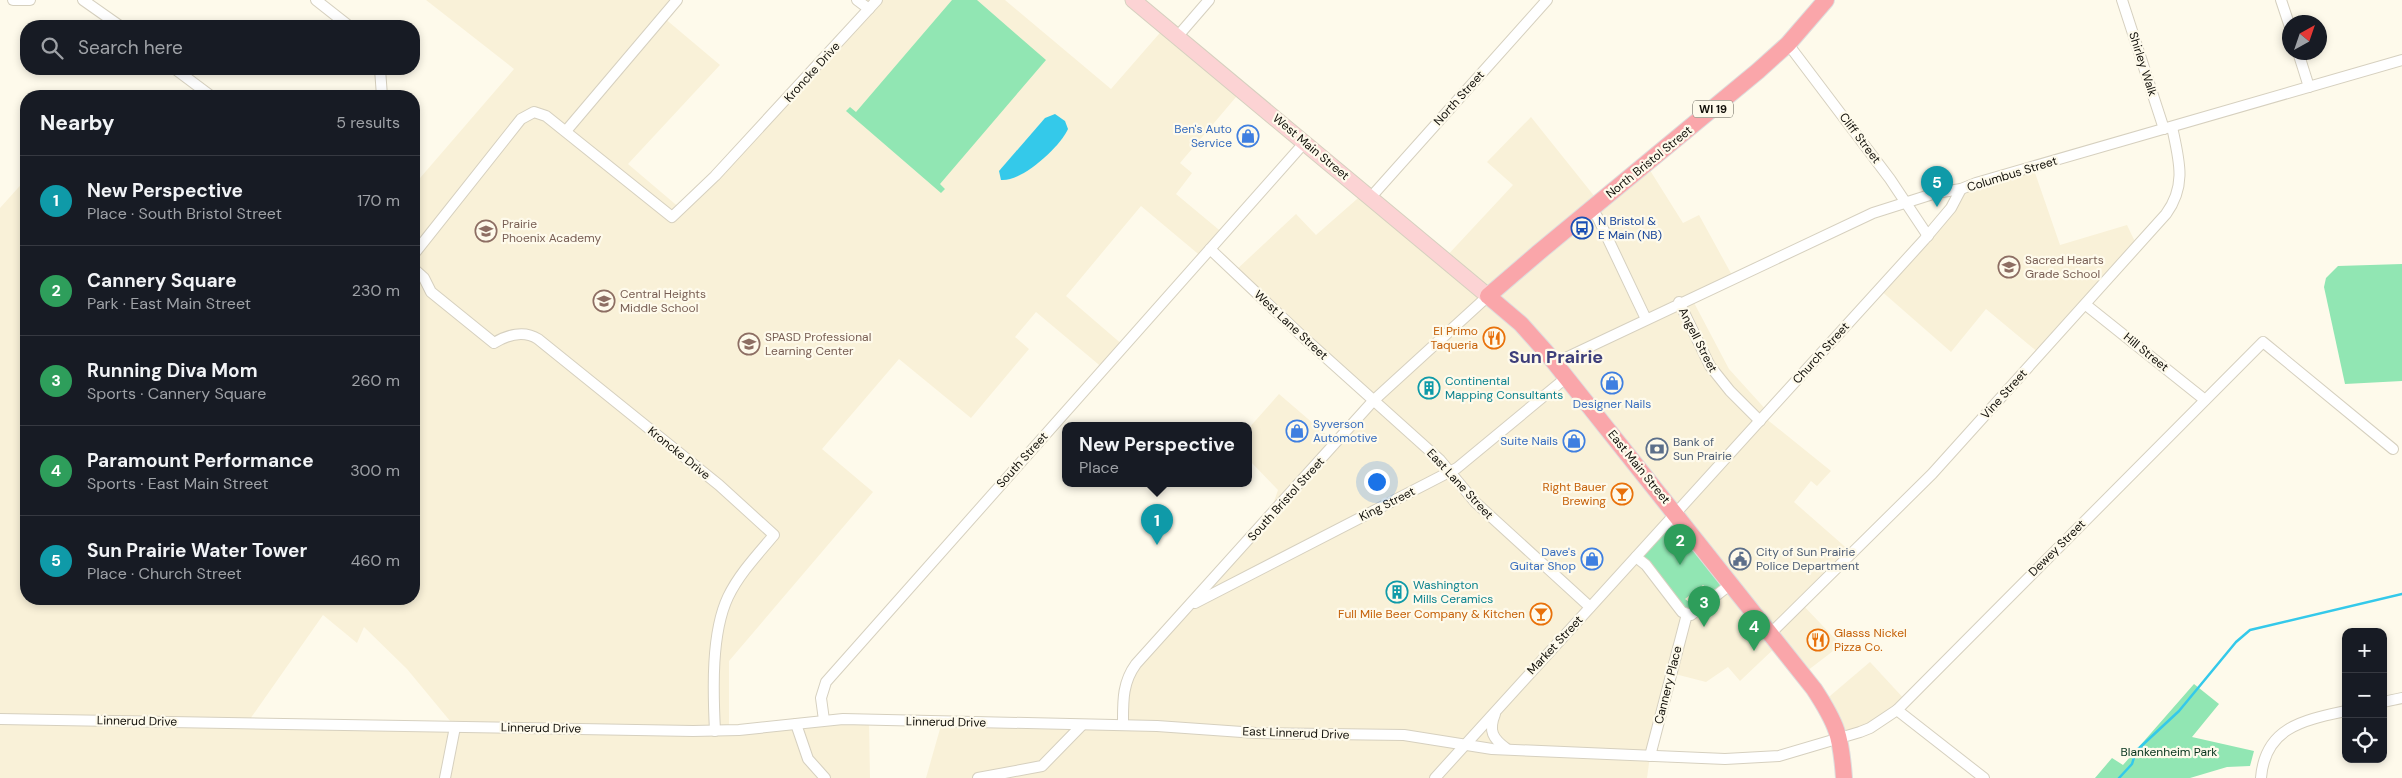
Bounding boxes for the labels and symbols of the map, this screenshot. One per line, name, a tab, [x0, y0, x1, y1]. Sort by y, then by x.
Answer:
north arrow	[2282, 15, 2327, 60]
street label: Shirley Walk	[2125, 30, 2161, 98]
street label: Kroncke Drive	[781, 38, 844, 106]
street label: North Street	[1430, 67, 1488, 129]
road number: WI 19	[1693, 100, 1733, 118]
street label: Cliff Street	[1836, 109, 1884, 167]
street label: West Main Street	[1269, 110, 1353, 184]
place label: Ben's Auto Service	[1174, 121, 1232, 151]
street label: North Bristol Street	[1603, 122, 1696, 202]
shop icon: Ben's Auto Service	[1236, 124, 1260, 148]
street label: Columbus Street	[1965, 153, 2059, 195]
pin: 5	[1921, 166, 1953, 207]
place label: N Bristol & E Main (NB)	[1598, 213, 1662, 243]
place label: Prairie Phoenix Academy	[502, 216, 602, 246]
bus stop icon: N Bristol & E Main (NB)	[1570, 216, 1594, 240]
school or university icon: Prairie Phoenix Academy	[474, 219, 498, 243]
place label: Sacred Hearts Grade School	[2025, 252, 2104, 282]
school or university icon: Sacred Hearts Grade School	[1997, 255, 2021, 279]
place label: Central Heights Middle School	[620, 286, 706, 316]
street label: West Lane Street	[1251, 287, 1331, 364]
school or university icon: Central Heights Middle School	[592, 289, 616, 313]
street label: Angell Street	[1675, 305, 1721, 375]
street label: Church Street	[1789, 319, 1853, 387]
place label: El Primo Taqueria	[1431, 323, 1478, 353]
restaurant icon: El Primo Taqueria	[1482, 326, 1506, 350]
place label: SPASD Professional Learning Center	[765, 329, 871, 359]
street label: Hill Street	[2120, 329, 2172, 375]
school or university icon: SPASD Professional Learning Center	[737, 332, 761, 356]
district label: Sun Prairie	[1509, 345, 1603, 369]
street label: Vine Street	[1977, 365, 2031, 422]
shop icon: Designer Nails	[1600, 371, 1624, 395]
place label: Continental Mapping Consultants	[1445, 373, 1563, 403]
building icon: Continental Mapping Consultants	[1417, 376, 1441, 400]
place label: Designer Nails	[1573, 396, 1651, 412]
place label: Syverson Automotive	[1313, 416, 1378, 446]
shop icon: Syverson Automotive	[1285, 419, 1309, 443]
street label: Kroncke Drive	[644, 423, 714, 483]
street label: East Main Street	[1604, 427, 1674, 507]
street label: South Street	[993, 429, 1051, 491]
shop icon: Suite Nails	[1562, 429, 1586, 453]
place label: Suite Nails	[1500, 433, 1558, 449]
place label: Bank of Sun Prairie	[1673, 434, 1732, 464]
bank icon: Bank of Sun Prairie	[1645, 437, 1669, 461]
street label: East Lane Street	[1423, 445, 1497, 523]
street label: South Bristol Street	[1244, 453, 1328, 544]
your location	[1364, 469, 1390, 495]
place label: Right Bauer Brewing	[1543, 479, 1607, 509]
bar icon: Right Bauer Brewing	[1610, 482, 1634, 506]
street label: King Street	[1356, 483, 1418, 525]
pin: 1	[1141, 504, 1173, 545]
street label: Dewey Street	[2025, 516, 2089, 580]
pin: 2	[1664, 524, 1696, 565]
place label: Dave's Guitar Shop	[1510, 544, 1576, 574]
place label: City of Sun Prairie Police Department	[1756, 544, 1860, 574]
shop icon: Dave's Guitar Shop	[1580, 547, 1604, 571]
public building icon: City of Sun Prairie Police Department	[1728, 547, 1752, 571]
place label: Washington Mills Ceramics	[1413, 577, 1493, 607]
building icon: Washington Mills Ceramics	[1385, 580, 1409, 604]
pin: 3	[1688, 586, 1720, 627]
bar icon: Full Mile Beer Company & Kitchen	[1529, 602, 1553, 626]
place label: Full Mile Beer Company & Kitchen	[1338, 606, 1525, 622]
pin: 4	[1738, 610, 1770, 651]
street label: Market Street	[1524, 612, 1587, 678]
place label: Glasss Nickel Pizza Co.	[1834, 625, 1907, 655]
restaurant icon: Glasss Nickel Pizza Co.	[1806, 628, 1830, 652]
street label: Cannery Place	[1651, 644, 1685, 726]
street label: Linnerud Drive	[97, 712, 177, 730]
street label: Linnerud Drive	[906, 713, 986, 731]
street label: Linnerud Drive	[501, 719, 581, 737]
street label: East Linnerud Drive	[1242, 723, 1350, 743]
park label: Blankenheim Park	[2121, 744, 2217, 760]

